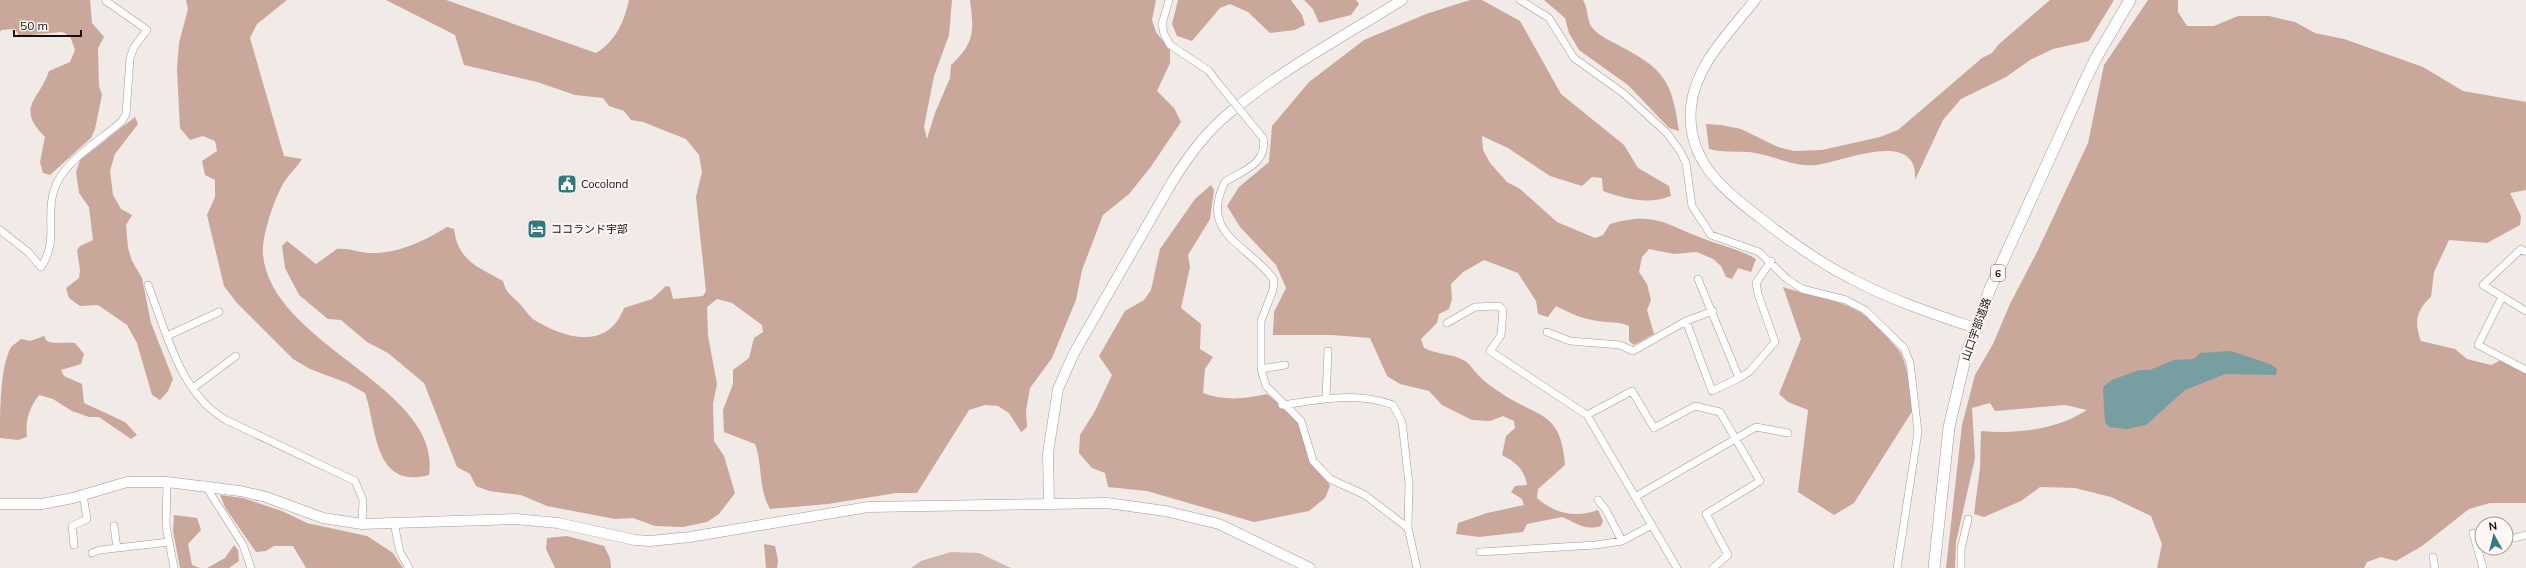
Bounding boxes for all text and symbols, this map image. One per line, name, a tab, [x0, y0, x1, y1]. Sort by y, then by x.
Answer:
scale bar	[14, 12, 81, 38]
text: 50 m	[20, 18, 48, 33]
public building icon: Cocoland	[556, 173, 578, 195]
place label: Cocoland	[581, 177, 628, 191]
hotel icon: ココランド宇部	[526, 218, 548, 240]
place label: ココランド宇部	[551, 222, 628, 236]
road number: 6	[1991, 265, 2005, 281]
street label: 山口宇部道路	[1958, 296, 1994, 362]
north arrow	[2474, 516, 2514, 556]
text: N	[2488, 519, 2498, 534]

